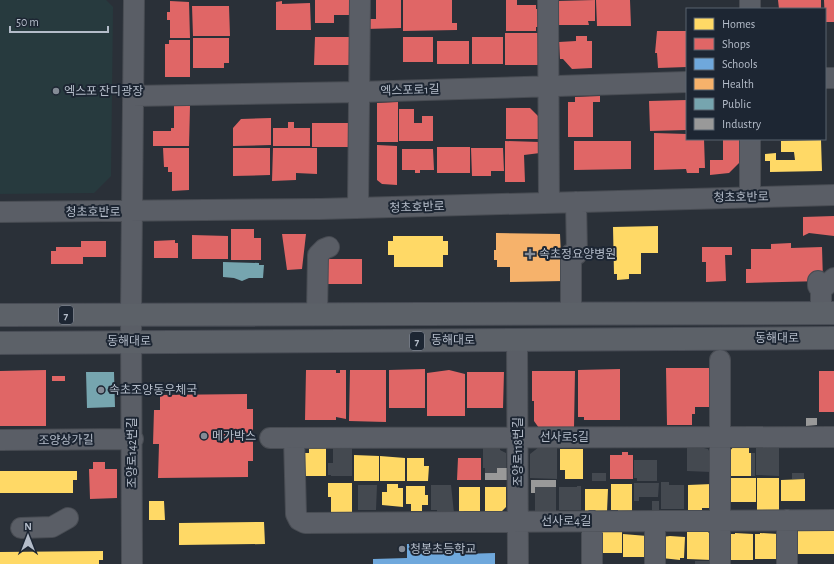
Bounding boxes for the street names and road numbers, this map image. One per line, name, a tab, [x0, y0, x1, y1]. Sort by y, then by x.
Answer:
street label: 엑스포로1길	[380, 83, 440, 97]
street label: 청초호반로	[713, 191, 769, 203]
street label: 청초호반로	[389, 200, 445, 214]
street label: 청초호반로	[65, 206, 121, 218]
road number: 7	[59, 306, 73, 324]
road number: 7	[410, 332, 424, 350]
street label: 동해대로	[755, 332, 799, 344]
street label: 동해대로	[431, 334, 475, 346]
street label: 동해대로	[107, 335, 151, 347]
street label: 조양로118번길	[512, 417, 524, 487]
street label: 조양로142번길	[126, 418, 138, 488]
street label: 선사로5길	[539, 431, 589, 443]
street label: 조양상가길	[38, 434, 94, 446]
street label: 선사로4길	[541, 515, 591, 527]

